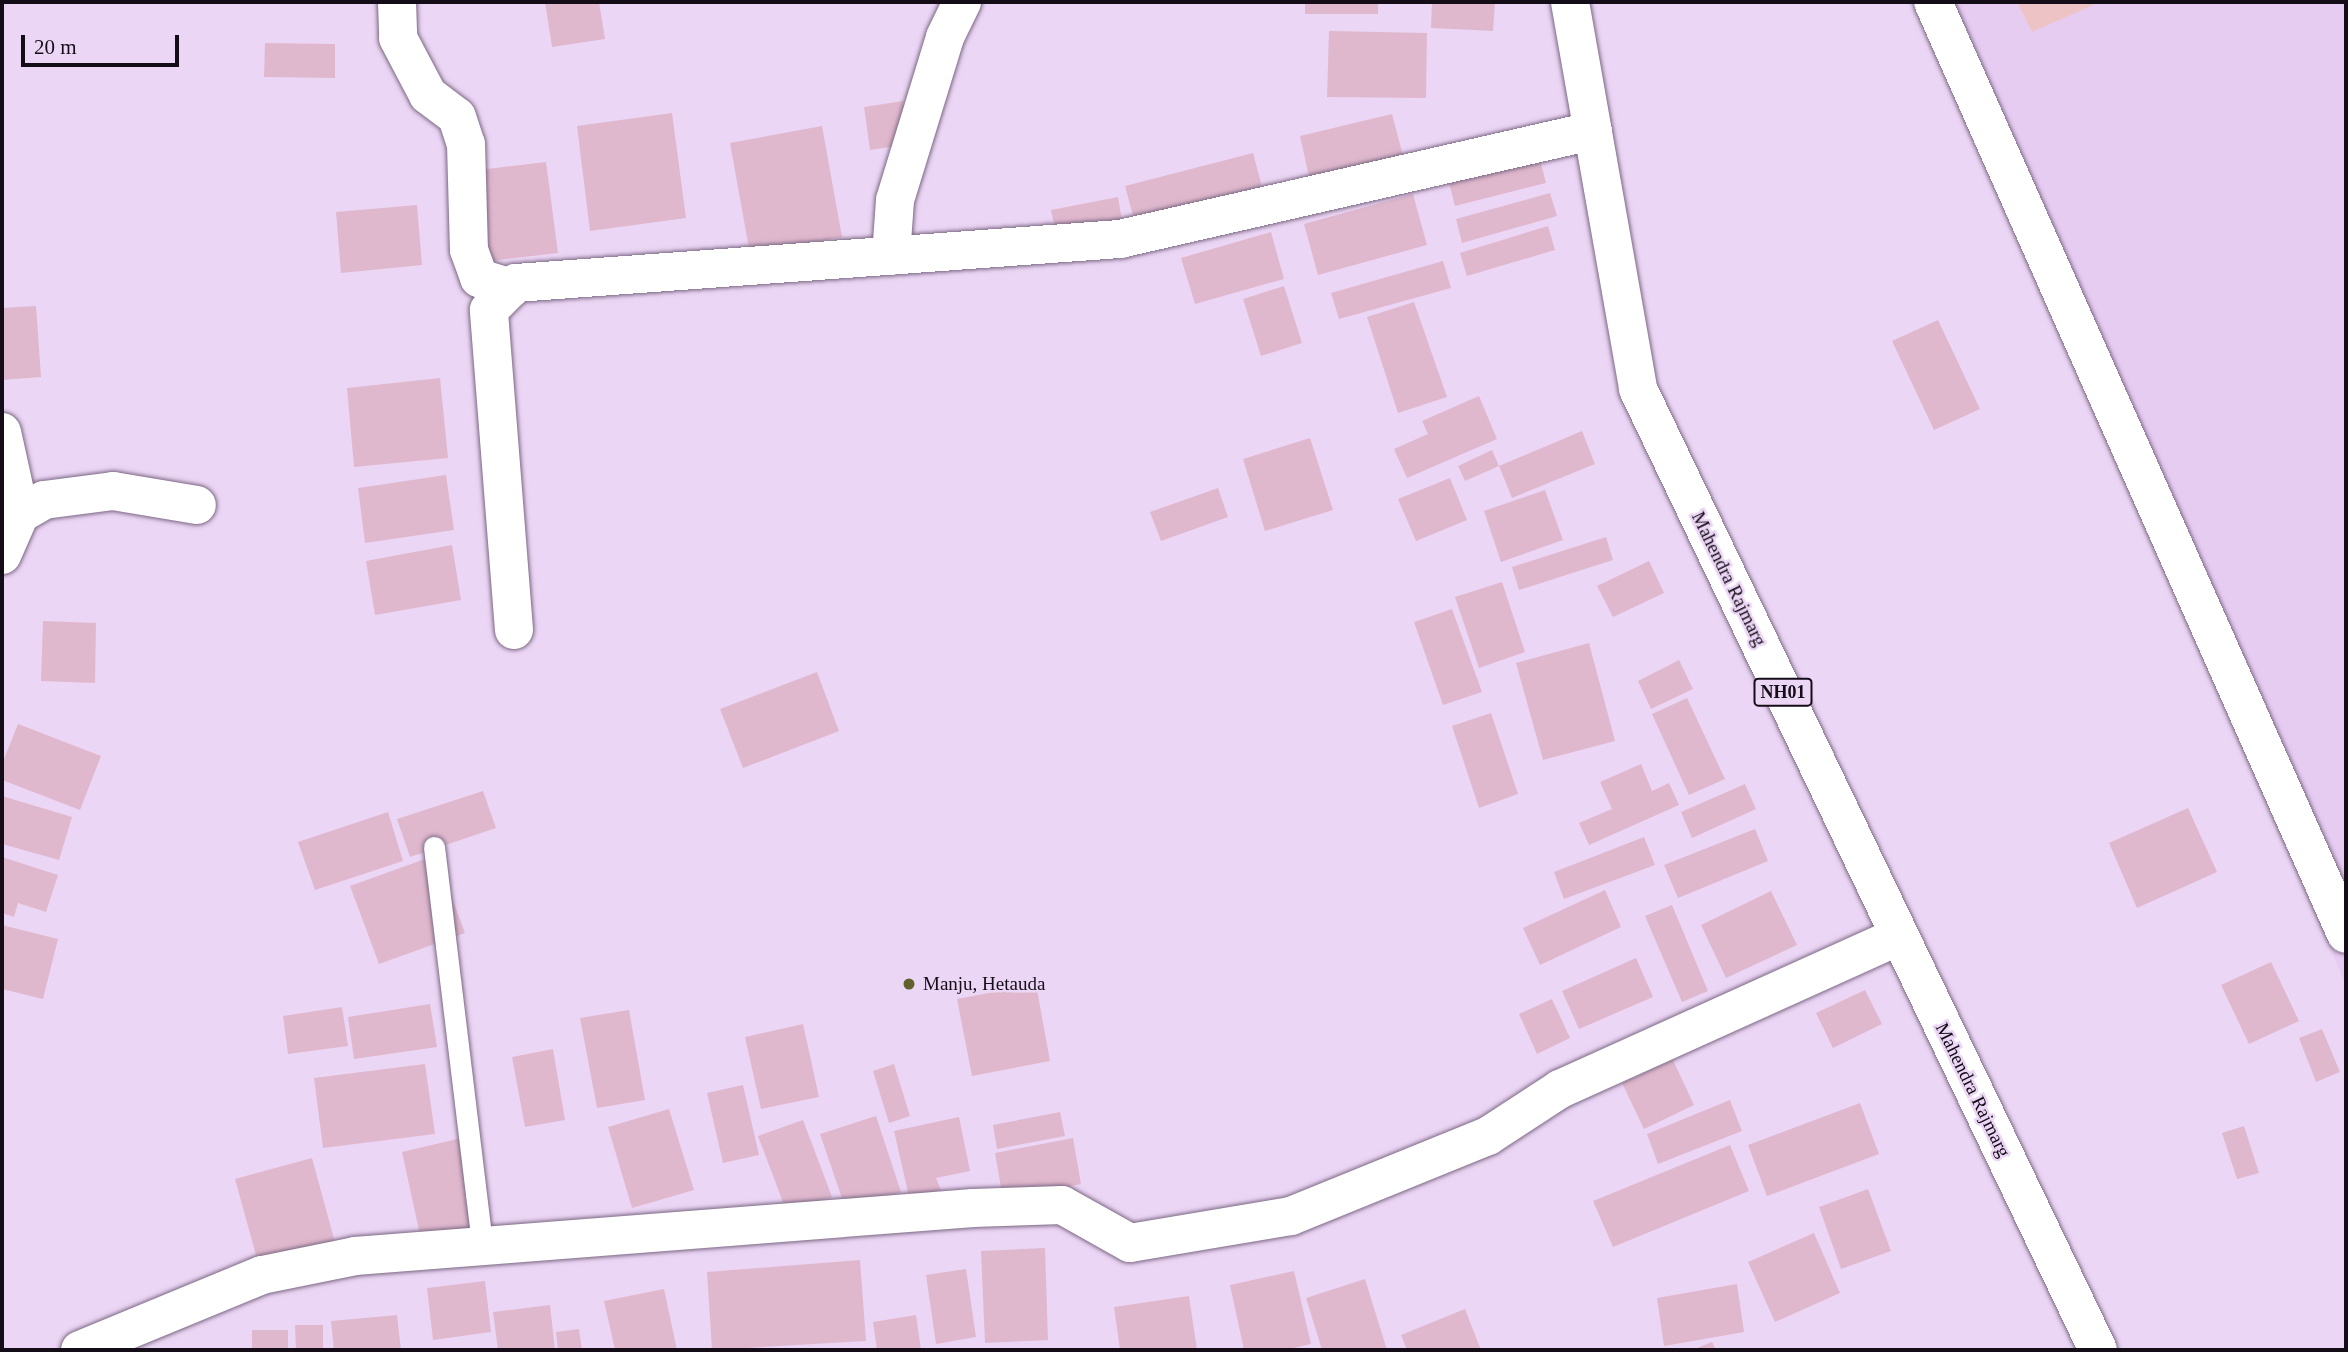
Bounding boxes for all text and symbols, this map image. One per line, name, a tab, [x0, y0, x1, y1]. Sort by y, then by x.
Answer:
scale bar	[24, 21, 182, 65]
text: 20 m	[34, 35, 77, 59]
street label: Mahendra Rajmarg	[1681, 497, 1777, 661]
road number: NH01	[1752, 678, 1814, 706]
place label: Manju, Hetauda	[923, 973, 1066, 995]
marker: Manju, Hetauda	[901, 976, 917, 992]
street label: Mahendra Rajmarg	[1925, 1008, 2021, 1172]

